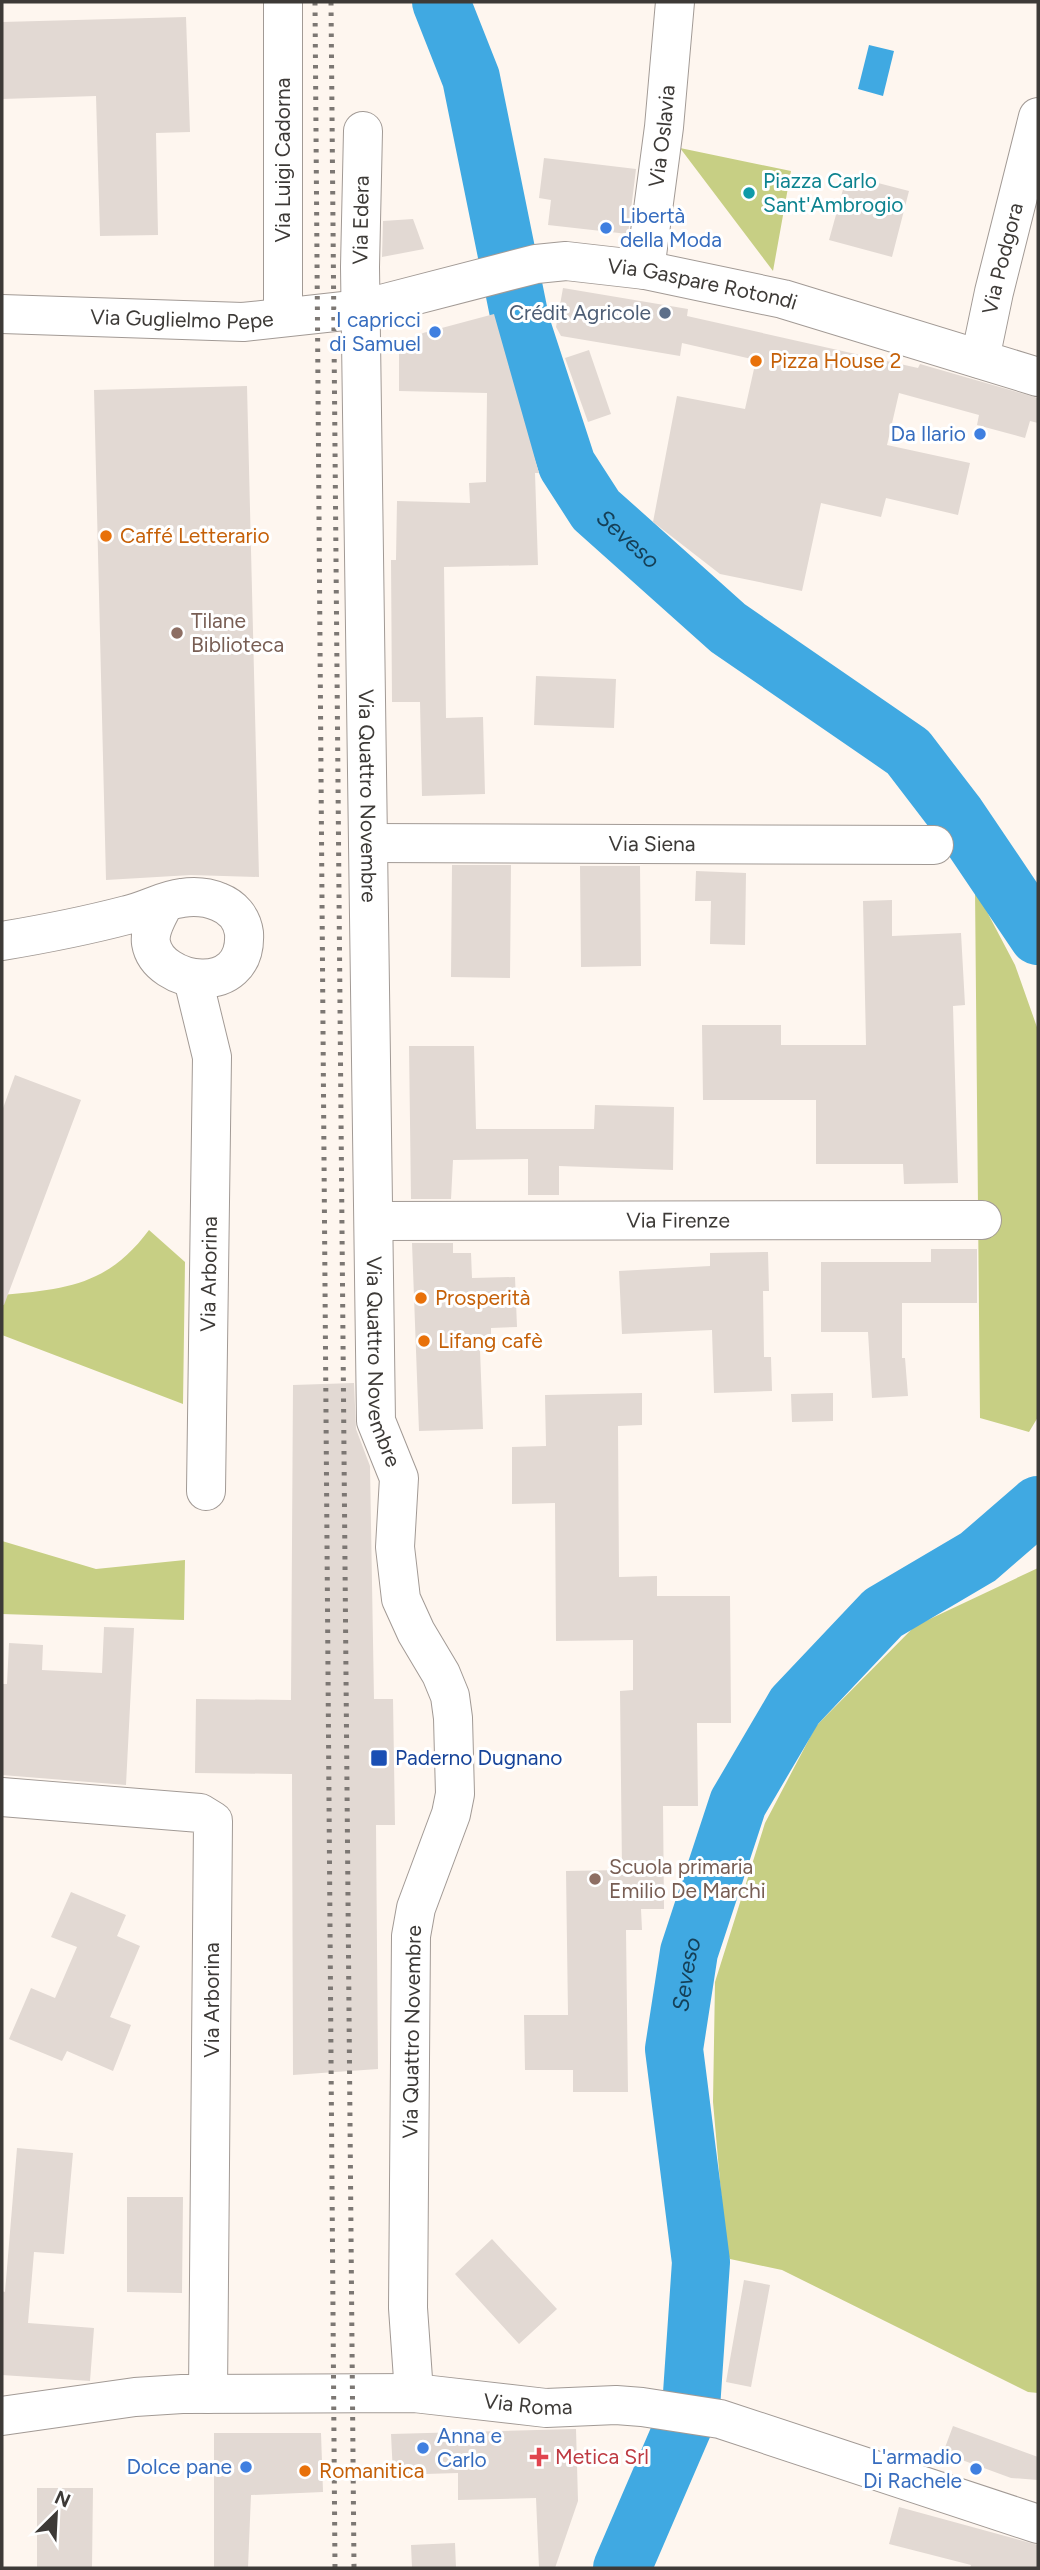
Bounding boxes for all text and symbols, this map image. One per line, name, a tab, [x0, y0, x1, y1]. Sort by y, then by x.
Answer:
street label: Via Luigi Cadorna	[270, 77, 295, 243]
street label: Via Oslavia	[643, 84, 680, 189]
place label: Piazza Carlo Sant'Ambrogio	[763, 168, 904, 217]
street label: Via Edera	[347, 175, 374, 265]
marker: Piazza Carlo Sant'Ambrogio	[741, 185, 757, 201]
street label: Via Podgora	[977, 200, 1028, 316]
place label: Libertà della Moda	[620, 203, 722, 252]
marker: Libertà della Moda	[598, 220, 614, 236]
street label: Via Gaspare Rotondi	[606, 253, 800, 315]
place label: Crédit Agricole	[509, 300, 651, 325]
street label: Via Guglielmo Pepe	[90, 304, 275, 334]
marker: Crédit Agricole	[657, 305, 673, 321]
place label: I capricci di Samuel	[329, 307, 421, 356]
marker: I capricci di Samuel	[427, 324, 443, 340]
place label: Pizza House 2	[770, 348, 901, 373]
marker: Pizza House 2	[748, 353, 764, 369]
place label: Da Ilario	[890, 421, 966, 446]
marker: Da Ilario	[972, 426, 988, 442]
water label: Seveso	[591, 503, 666, 574]
place label: Caffé Letterario	[120, 523, 270, 548]
marker: Caffé Letterario	[98, 528, 114, 544]
place label: Tilane Biblioteca	[191, 608, 284, 657]
marker: Tilane Biblioteca	[169, 625, 185, 641]
street label: Via Quattro Novembre	[354, 689, 382, 903]
street label: Via Siena	[608, 831, 696, 856]
street label: Via Firenze	[626, 1207, 730, 1233]
street label: Via Arborina	[195, 1216, 222, 1332]
street label: Via Quattro Novembre	[362, 1256, 406, 1471]
place label: Prosperità	[435, 1285, 531, 1310]
marker: Prosperità	[413, 1290, 429, 1306]
place label: Lifang cafè	[438, 1328, 543, 1353]
marker: Lifang cafè	[416, 1333, 432, 1349]
place label: Paderno Dugnano	[395, 1745, 562, 1770]
marker: Paderno Dugnano	[369, 1748, 389, 1768]
place label: Scuola primaria Emilio De Marchi	[609, 1854, 766, 1903]
marker: Scuola primaria Emilio De Marchi	[587, 1871, 603, 1887]
street label: Via Quattro Novembre	[397, 1925, 426, 2139]
water label: Seveso	[666, 1933, 707, 2013]
street label: Via Arborina	[199, 1942, 224, 2058]
street label: Via Roma	[482, 2388, 573, 2420]
place label: Anna e Carlo	[437, 2423, 502, 2472]
marker: Anna e Carlo	[415, 2440, 431, 2456]
place label: Metica Srl	[555, 2444, 649, 2469]
place label: L'armadio Di Rachele	[863, 2444, 962, 2493]
marker: Metica Srl	[529, 2447, 549, 2467]
place label: Dolce pane	[126, 2454, 232, 2479]
place label: Romanitica	[319, 2458, 424, 2483]
marker: Dolce pane	[238, 2459, 254, 2475]
marker: L'armadio Di Rachele	[968, 2461, 984, 2477]
marker: Romanitica	[297, 2463, 313, 2479]
north arrow	[21, 2479, 91, 2549]
text: N	[51, 2485, 74, 2512]

